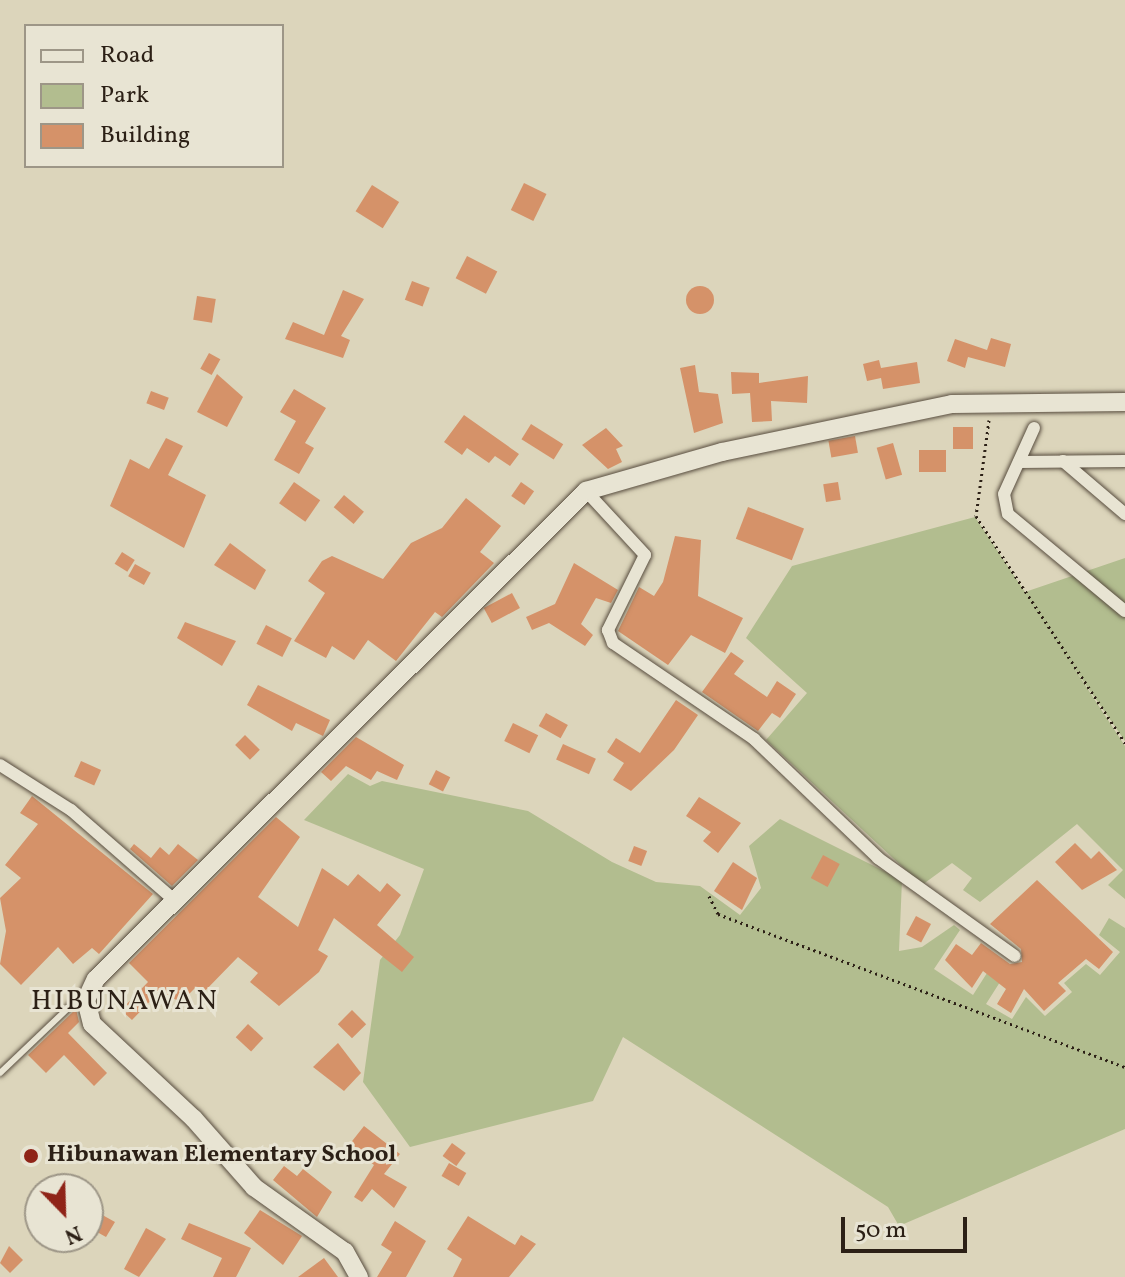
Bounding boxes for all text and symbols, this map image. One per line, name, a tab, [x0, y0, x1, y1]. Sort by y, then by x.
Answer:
legend	[24, 24, 284, 168]
text: Road	[100, 39, 154, 73]
text: Park	[100, 79, 149, 113]
text: Building	[100, 119, 190, 153]
district label: HIBUNAWAN	[31, 985, 219, 1019]
place label: Hibunawan Elementary School	[47, 1142, 397, 1170]
marker: Hibunawan Elementary School	[22, 1147, 40, 1165]
north arrow	[24, 1173, 104, 1253]
scale bar	[845, 1201, 971, 1251]
text: 50 m	[855, 1214, 907, 1248]
text: N	[59, 1216, 86, 1251]

